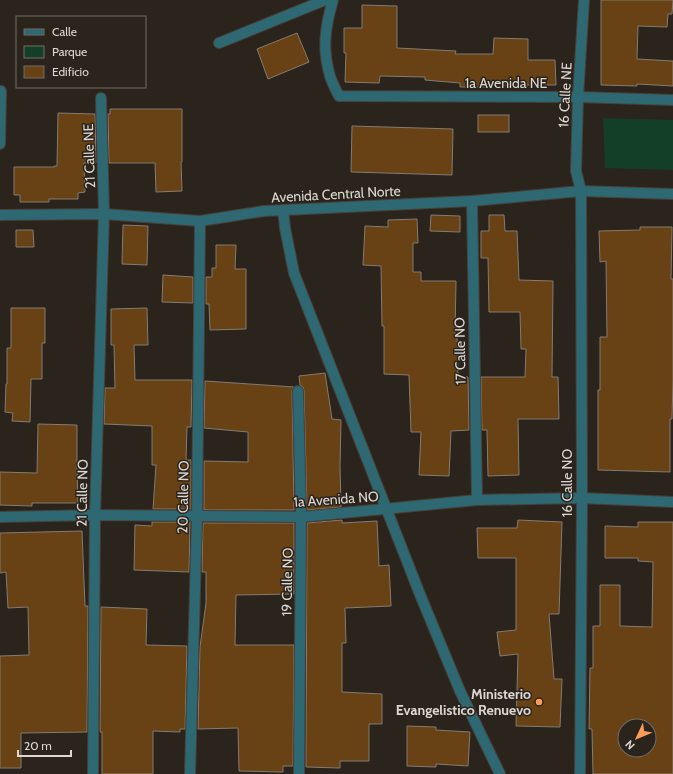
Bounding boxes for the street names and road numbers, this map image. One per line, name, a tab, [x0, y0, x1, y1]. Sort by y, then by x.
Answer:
street label: 16 Calle NE	[554, 62, 576, 128]
street label: 1a Avenida NE	[465, 74, 548, 92]
street label: 21 Calle NE	[79, 123, 99, 189]
street label: Avenida Central Norte	[271, 182, 401, 206]
street label: 17 Calle NO	[450, 317, 470, 385]
street label: 16 Calle NO	[558, 449, 576, 517]
street label: 21 Calle NO	[72, 459, 92, 527]
street label: 20 Calle NO	[173, 460, 193, 534]
street label: 1a Avenida NO	[293, 487, 380, 511]
street label: 19 Calle NO	[277, 547, 297, 616]

